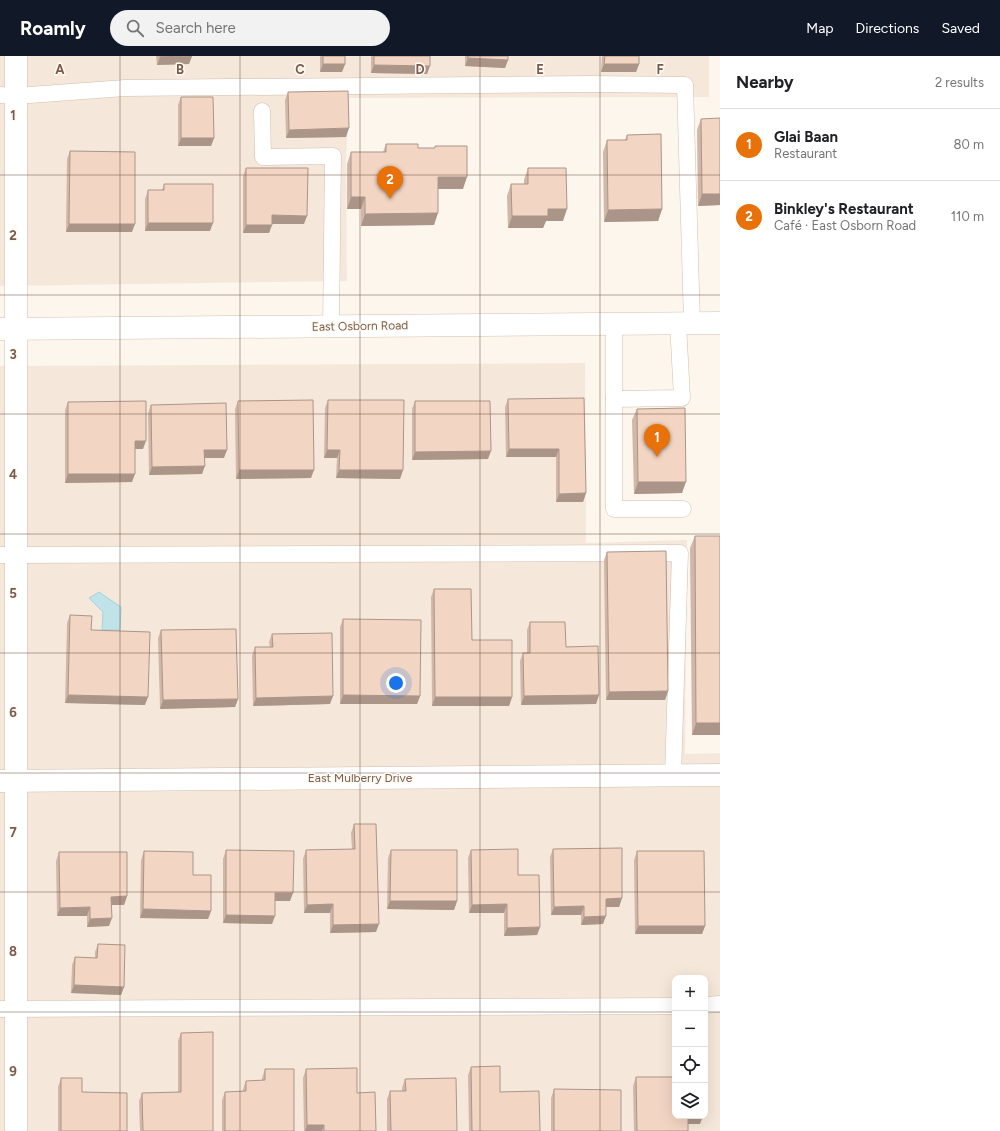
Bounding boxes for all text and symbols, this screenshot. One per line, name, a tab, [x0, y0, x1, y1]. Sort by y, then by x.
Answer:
search box	[110, 10, 390, 46]
text: Roamly	[20, 17, 86, 40]
icon: search	[124, 17, 146, 39]
text: Search here	[156, 19, 236, 37]
text: Map	[806, 20, 834, 37]
text: Directions	[856, 20, 919, 37]
text: Saved	[941, 20, 980, 37]
text: A	[55, 62, 65, 77]
text: B	[176, 62, 184, 77]
text: C	[295, 62, 305, 77]
text: D	[415, 62, 425, 77]
text: E	[536, 62, 544, 77]
text: F	[656, 62, 664, 77]
text: Nearby	[736, 72, 794, 92]
text: 2 results	[935, 75, 984, 90]
text: 1	[10, 108, 16, 123]
text: Glai Baan	[774, 128, 838, 146]
text: 1	[746, 137, 752, 152]
text: 80 m	[953, 137, 984, 152]
text: Restaurant	[774, 146, 837, 161]
pin: 2	[377, 166, 403, 199]
text: Binkley's Restaurant	[774, 200, 914, 218]
text: 2	[745, 209, 753, 224]
text: 110 m	[951, 209, 984, 224]
text: Café · East Osborn Road	[774, 218, 916, 233]
text: 2	[9, 228, 17, 243]
street label: East Osborn Road	[312, 318, 408, 334]
text: 3	[9, 347, 17, 362]
pin: 1	[644, 424, 670, 457]
text: 4	[9, 467, 17, 482]
text: 5	[9, 586, 17, 601]
your location	[386, 673, 406, 693]
text: 6	[9, 705, 17, 720]
street label: East Mulberry Drive	[308, 771, 413, 785]
text: 7	[9, 825, 17, 840]
text: 8	[9, 944, 17, 959]
map controls	[672, 975, 708, 1119]
button: +	[672, 975, 708, 1011]
button: −	[672, 1011, 708, 1047]
button: locate	[672, 1047, 708, 1083]
text: 9	[9, 1064, 17, 1079]
button: layers	[672, 1083, 708, 1119]

